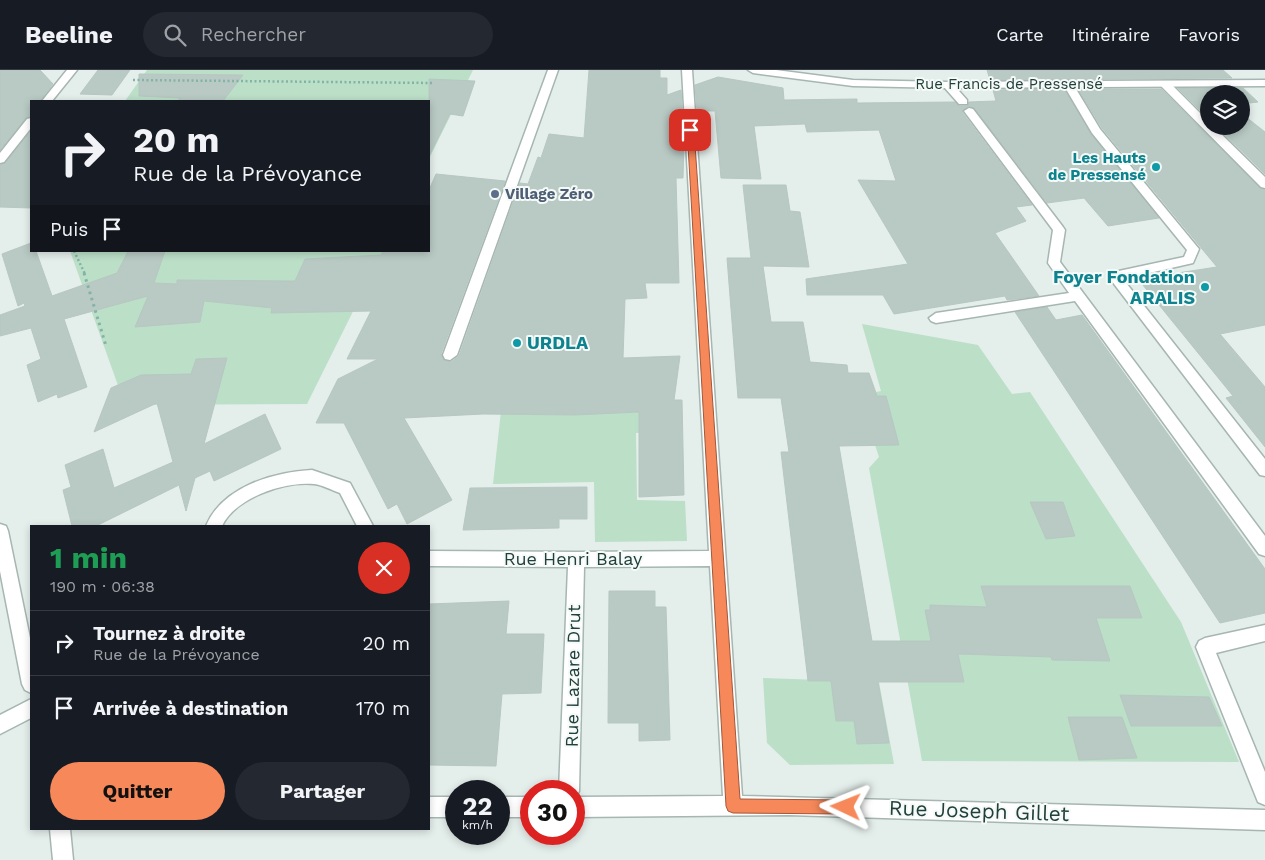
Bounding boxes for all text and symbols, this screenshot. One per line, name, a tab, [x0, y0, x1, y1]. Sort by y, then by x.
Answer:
search box	[143, 12, 493, 57]
text: Beeline	[25, 21, 113, 49]
icon: search	[161, 21, 189, 49]
text: Rechercher	[201, 23, 306, 46]
text: Carte	[996, 24, 1044, 45]
text: Itinéraire	[1072, 24, 1150, 45]
text: Favoris	[1178, 24, 1240, 45]
street label: Rue Francis de Pressensé	[915, 75, 1103, 93]
map controls	[1200, 85, 1250, 135]
button: layers	[1200, 85, 1250, 135]
pin	[669, 109, 711, 151]
icon: arrive	[676, 116, 704, 144]
text: 20 m	[133, 119, 219, 161]
icon: right	[50, 120, 115, 185]
place label: Les Hauts de Pressensé	[1048, 149, 1146, 184]
text: Rue de la Prévoyance	[133, 161, 362, 186]
marker: Les Hauts de Pressensé	[1150, 161, 1162, 173]
place label: Village Zéro	[505, 185, 593, 203]
marker: Village Zéro	[489, 188, 501, 200]
icon: arrive	[98, 215, 126, 243]
text: Puis	[50, 218, 88, 241]
place label: Foyer Fondation ARALIS	[1053, 266, 1195, 308]
marker: Foyer Fondation ARALIS	[1199, 281, 1211, 293]
place label: URDLA	[527, 332, 589, 353]
marker: URDLA	[511, 337, 523, 349]
text: 1 min	[50, 540, 127, 575]
button: close	[358, 542, 410, 594]
street label: Rue Henri Balay	[504, 548, 643, 569]
text: 190 m · 06:38	[50, 577, 155, 596]
street label: Rue Lazare Drut	[561, 604, 584, 747]
text: Tournez à droite	[93, 622, 245, 645]
icon: right	[50, 629, 78, 657]
text: 20 m	[363, 632, 410, 655]
text: Rue de la Prévoyance	[93, 645, 260, 664]
icon: arrive	[50, 694, 78, 722]
text: Arrivée à destination	[93, 697, 288, 720]
text: 170 m	[356, 697, 410, 720]
button: Quitter	[50, 762, 225, 820]
button: Partager	[235, 762, 410, 820]
speed limit sign: 30	[520, 780, 585, 845]
position arrow	[819, 780, 871, 832]
text: 22	[463, 792, 492, 821]
street label: Rue Joseph Gillet	[888, 795, 1070, 826]
text: km/h	[462, 818, 493, 832]

